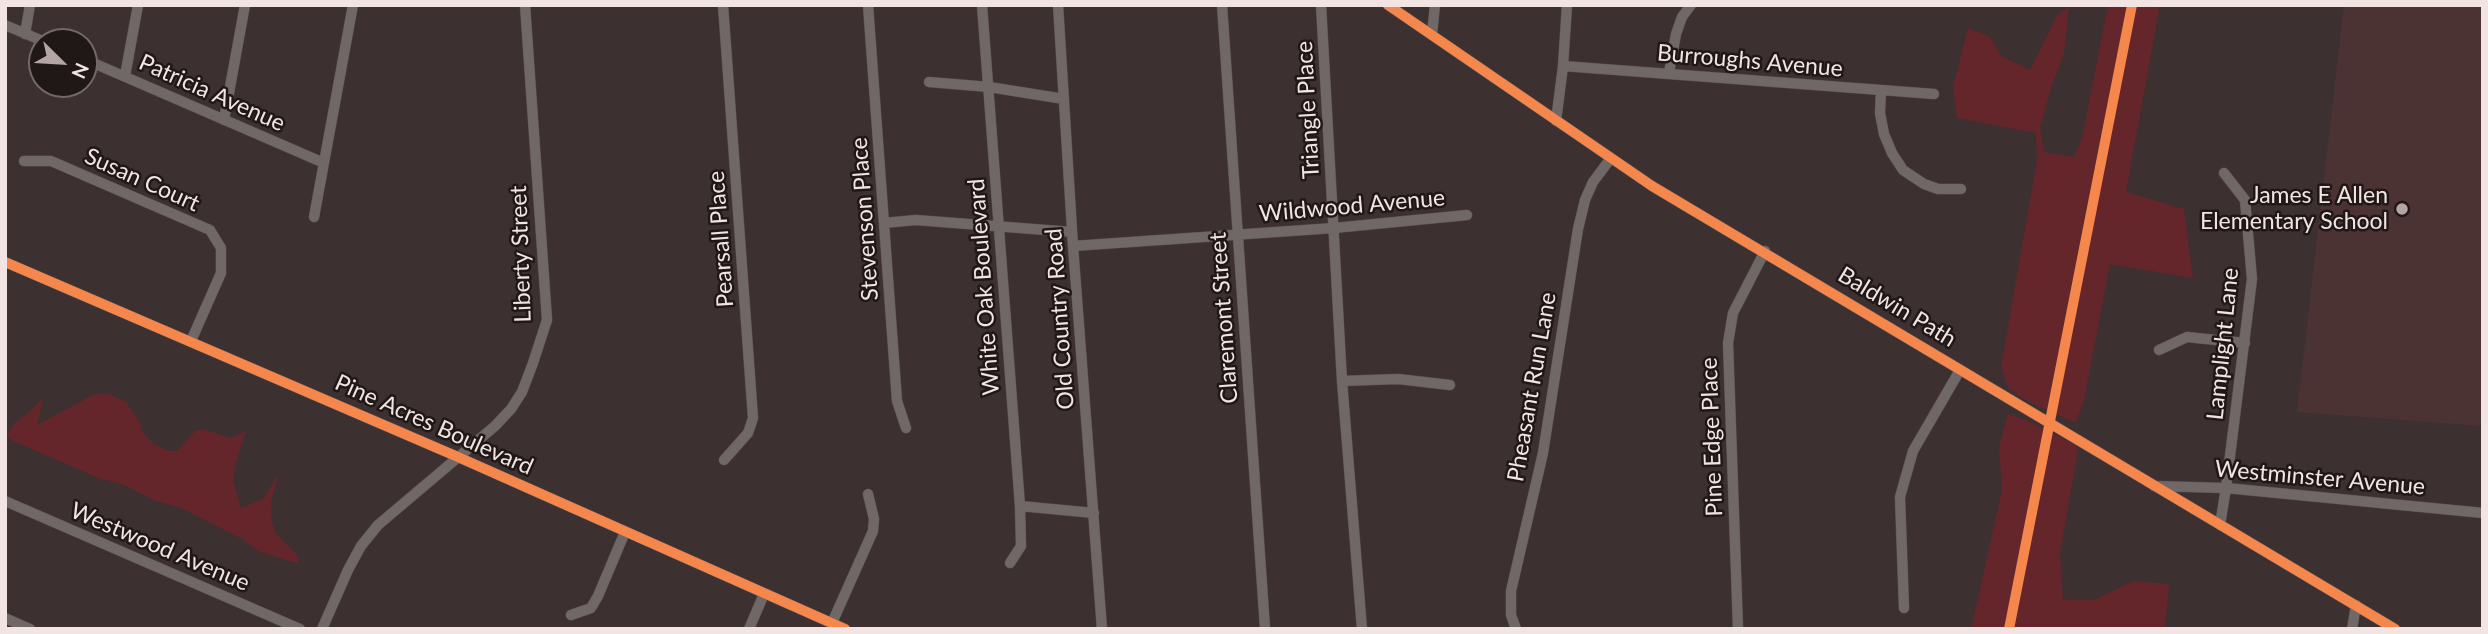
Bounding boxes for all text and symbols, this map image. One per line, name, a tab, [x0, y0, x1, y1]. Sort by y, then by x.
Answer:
north arrow	[28, 28, 98, 98]
street label: Burroughs Avenue	[1656, 39, 1844, 83]
street label: Triangle Place	[1291, 40, 1325, 180]
street label: Patricia Avenue	[135, 48, 289, 138]
text: N	[67, 60, 94, 82]
street label: Stevenson Place	[846, 136, 884, 302]
street label: Susan Court	[80, 142, 204, 218]
street label: Pearsall Place	[702, 170, 740, 308]
street label: White Oak Boulevard	[963, 178, 1005, 396]
place label: James E Allen Elementary School	[2200, 182, 2388, 236]
street label: Wildwood Avenue	[1258, 184, 1446, 228]
street label: Liberty Street	[505, 185, 537, 323]
marker: James E Allen Elementary School	[2394, 201, 2410, 217]
street label: Old Country Road	[1040, 228, 1080, 410]
street label: Claremont Street	[1204, 231, 1244, 405]
street label: Baldwin Path	[1833, 261, 1961, 353]
street label: Lamplight Lane	[2201, 266, 2245, 422]
street label: Pheasant Run Lane	[1502, 290, 1562, 484]
street label: Pine Edge Place	[1695, 357, 1729, 517]
street label: Pine Acres Boulevard	[331, 369, 537, 481]
street label: Westminster Avenue	[2214, 455, 2426, 501]
street label: Westwood Avenue	[66, 497, 254, 597]

